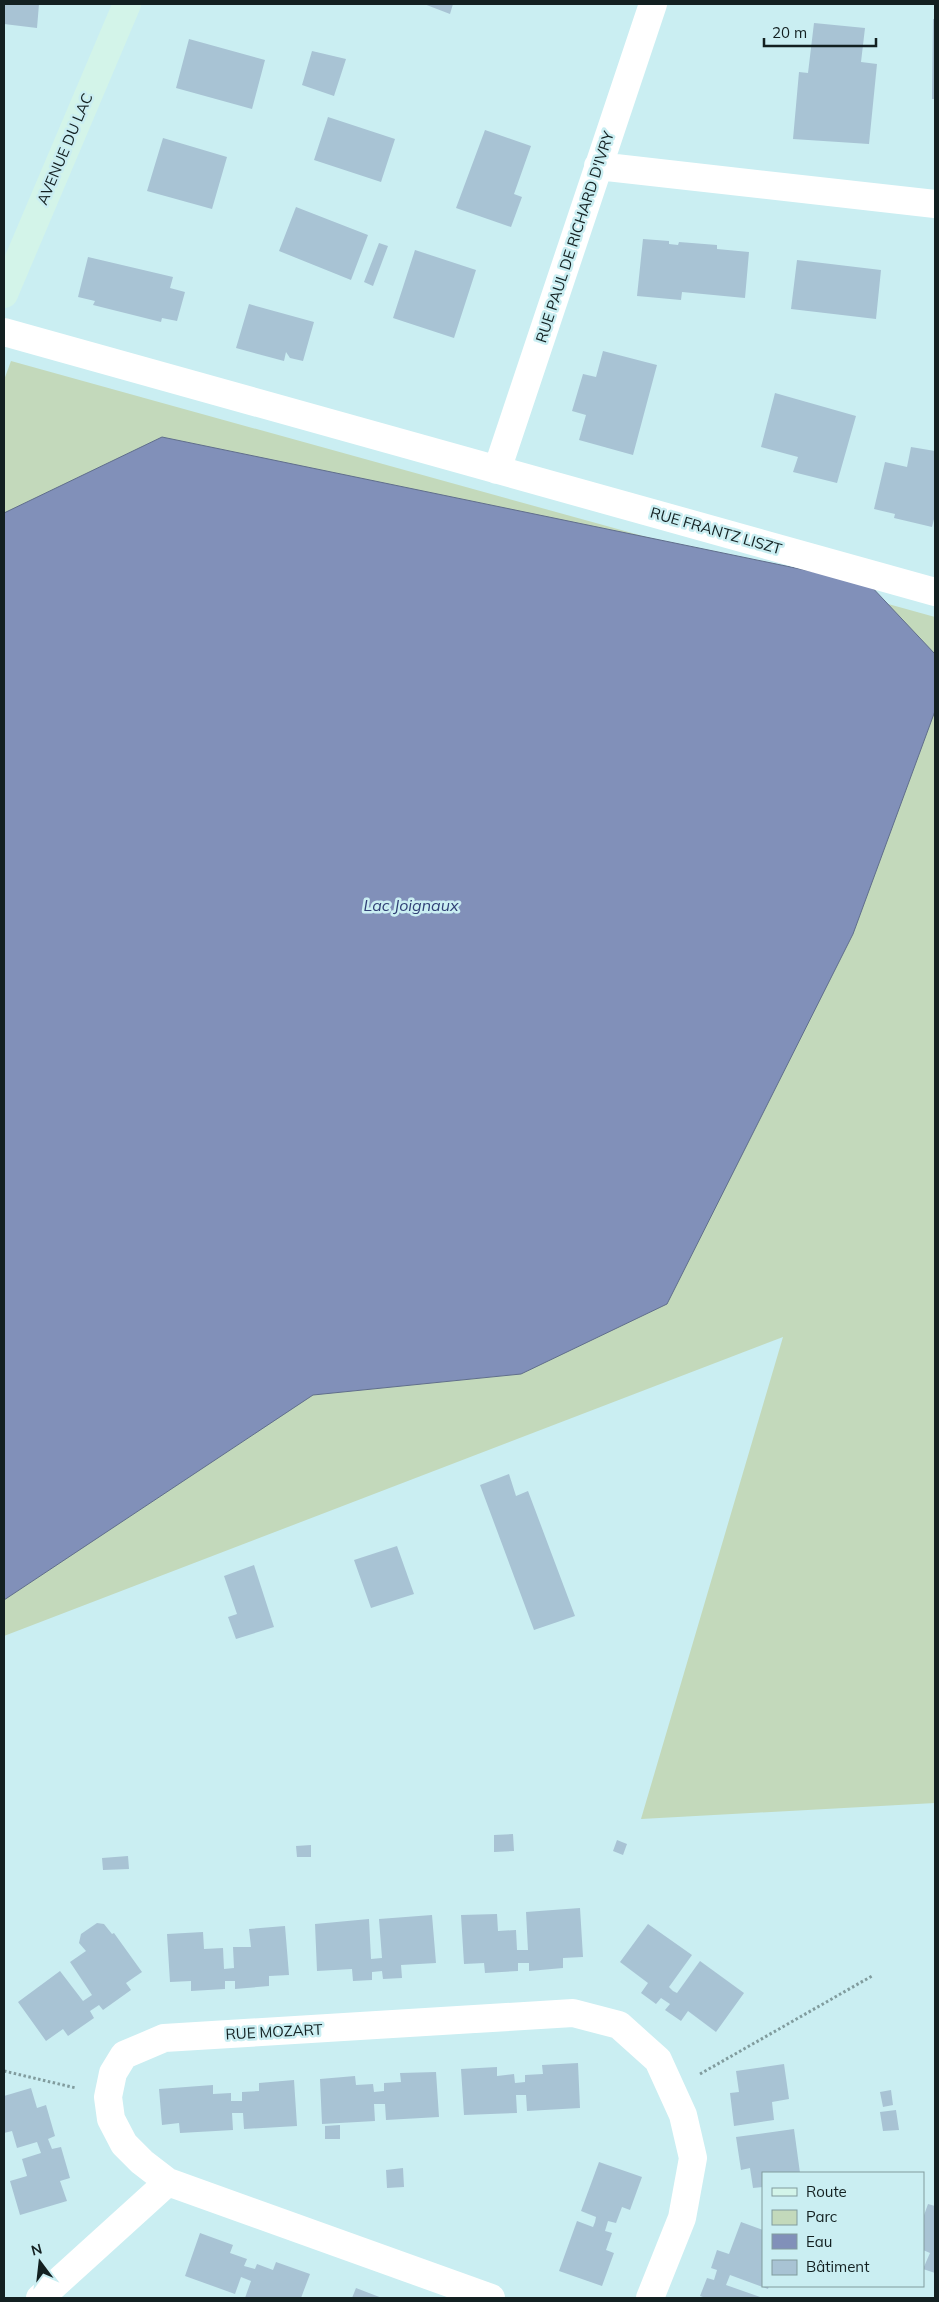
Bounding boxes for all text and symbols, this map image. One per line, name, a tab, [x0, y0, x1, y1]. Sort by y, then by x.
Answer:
scale bar	[764, 15, 876, 47]
text: 20 m	[772, 23, 807, 42]
street label: AVENUE DU LAC	[32, 90, 97, 207]
street label: RUE PAUL DE RICHARD D'IVRY	[531, 128, 618, 345]
street label: RUE FRANTZ LISZT	[648, 503, 784, 558]
water label: Lac Joignaux	[363, 895, 459, 915]
street label: RUE MOZART	[225, 2019, 323, 2044]
legend	[762, 2172, 924, 2287]
text: Route	[806, 2182, 847, 2201]
text: Parc	[806, 2207, 837, 2226]
text: Eau	[806, 2232, 832, 2251]
north arrow	[15, 2237, 65, 2287]
text: N	[29, 2239, 44, 2260]
text: Bâtiment	[806, 2257, 869, 2276]

